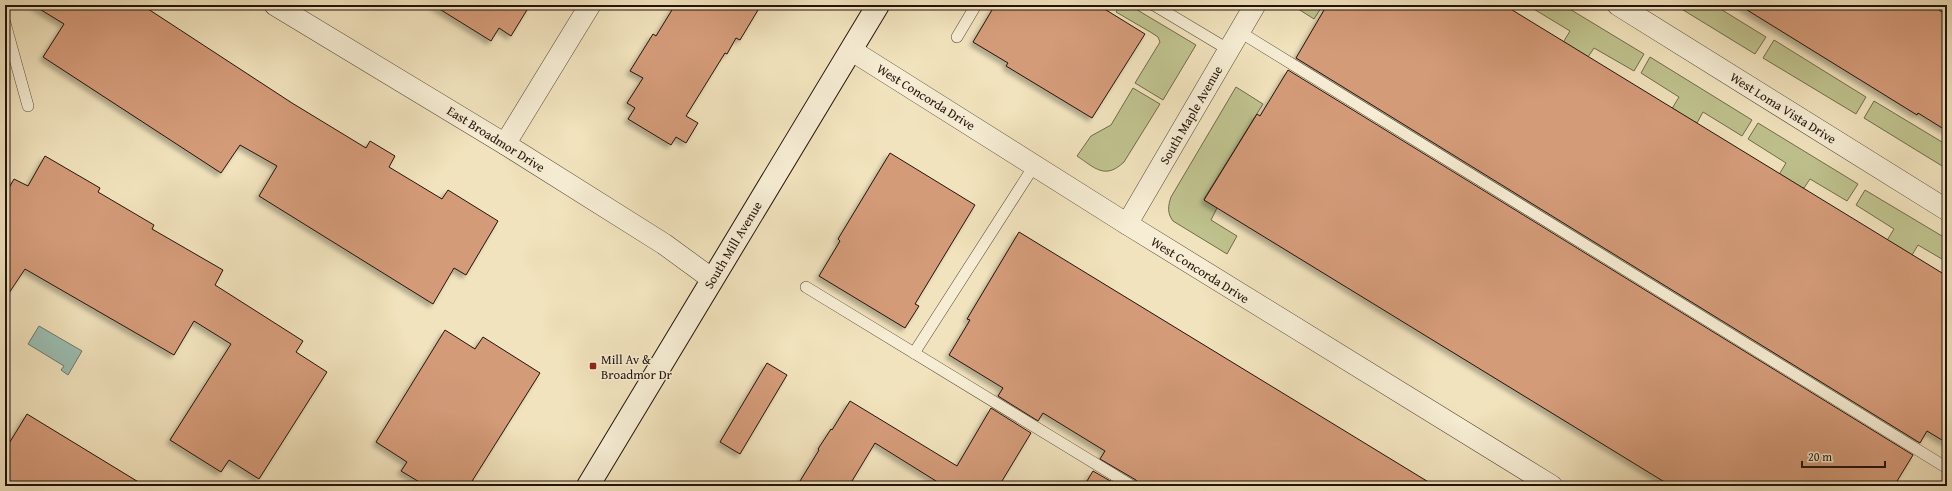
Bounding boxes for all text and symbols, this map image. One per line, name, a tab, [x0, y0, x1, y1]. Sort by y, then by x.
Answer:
street label: West Concorda Drive	[873, 59, 979, 135]
street label: South Maple Avenue	[1155, 62, 1227, 168]
street label: West Loma Vista Drive	[1726, 68, 1840, 148]
street label: East Broadmor Drive	[443, 101, 549, 177]
street label: South Mill Avenue	[699, 198, 767, 292]
street label: West Concorda Drive	[1147, 232, 1253, 308]
place label: Mill Av & Broadmor Dr	[601, 350, 673, 384]
marker: Mill Av & Broadmor Dr	[588, 361, 598, 371]
scale bar	[1802, 443, 1885, 469]
text: 20 m	[1808, 448, 1832, 465]

